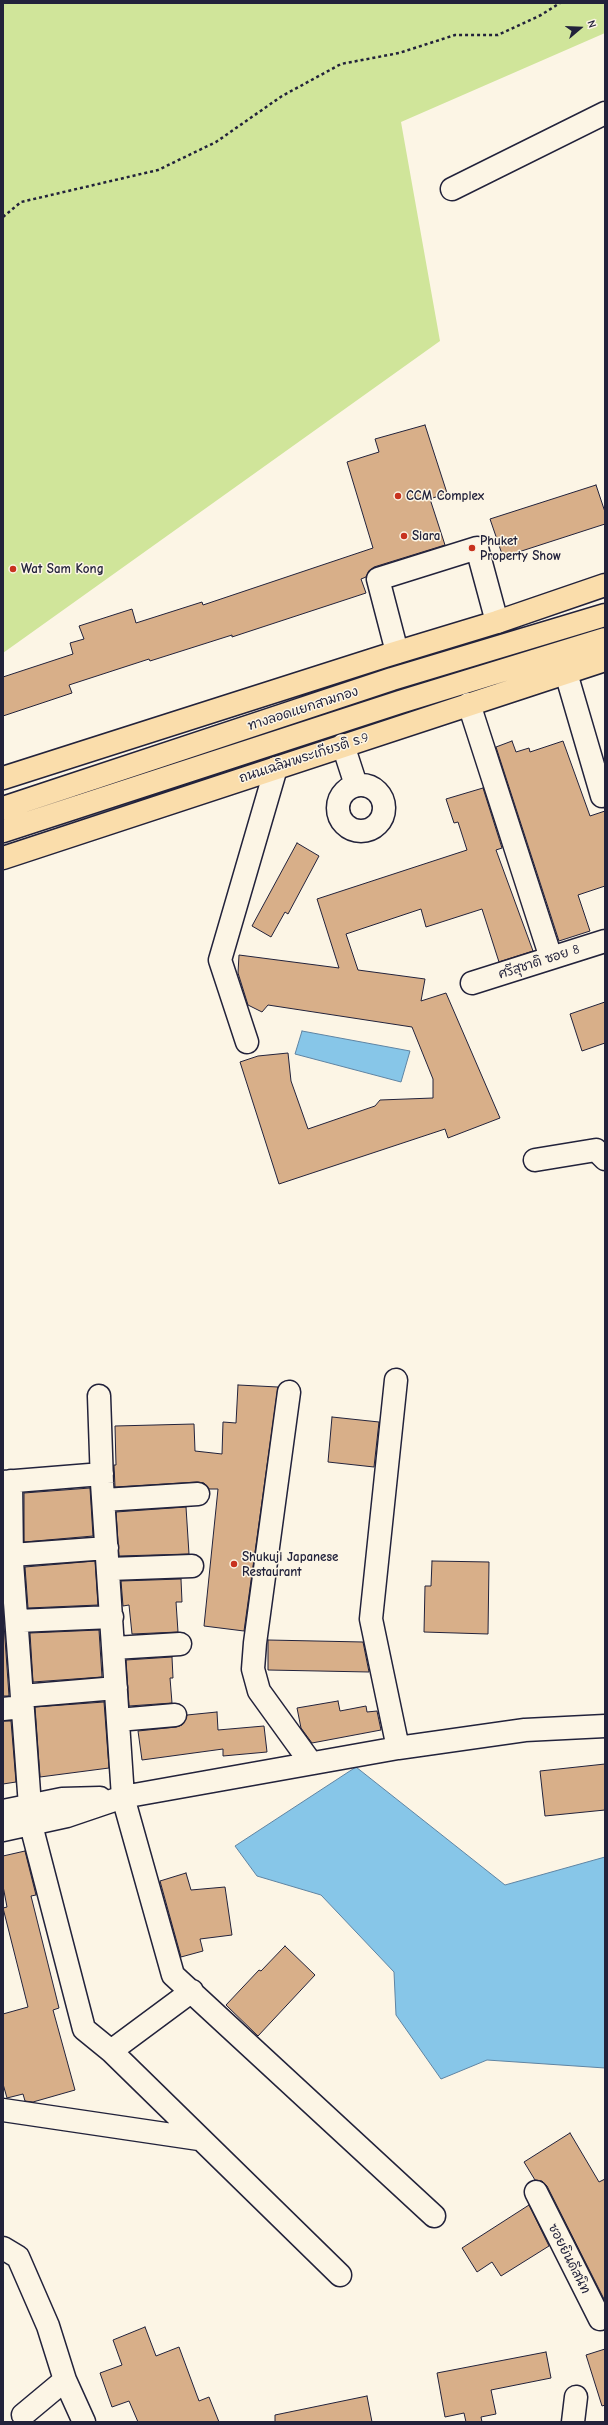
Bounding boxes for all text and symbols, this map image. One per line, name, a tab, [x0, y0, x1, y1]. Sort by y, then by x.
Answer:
north arrow	[560, 8, 600, 48]
text: N	[585, 18, 599, 29]
place label: CCM Complex	[406, 488, 484, 504]
marker: CCM Complex	[393, 491, 403, 501]
place label: Siara	[412, 528, 440, 544]
marker: Siara	[399, 531, 409, 541]
place label: Phuket Property Show	[480, 533, 561, 564]
marker: Phuket Property Show	[467, 543, 477, 553]
place label: Wat Sam Kong	[21, 561, 104, 577]
marker: Wat Sam Kong	[8, 564, 18, 574]
street label: ทางลอดแยกสามกอง	[246, 684, 360, 734]
street label: ถนนเฉลิมพระเกียรติ ร.9	[237, 730, 371, 786]
street label: ศรีสุชาติ ซอย 8	[496, 942, 582, 982]
place label: Shukuji Japanese Restaurant	[242, 1549, 338, 1580]
marker: Shukuji Japanese Restaurant	[229, 1559, 239, 1569]
street label: ซอยยินดีสนิท	[545, 2221, 593, 2297]

